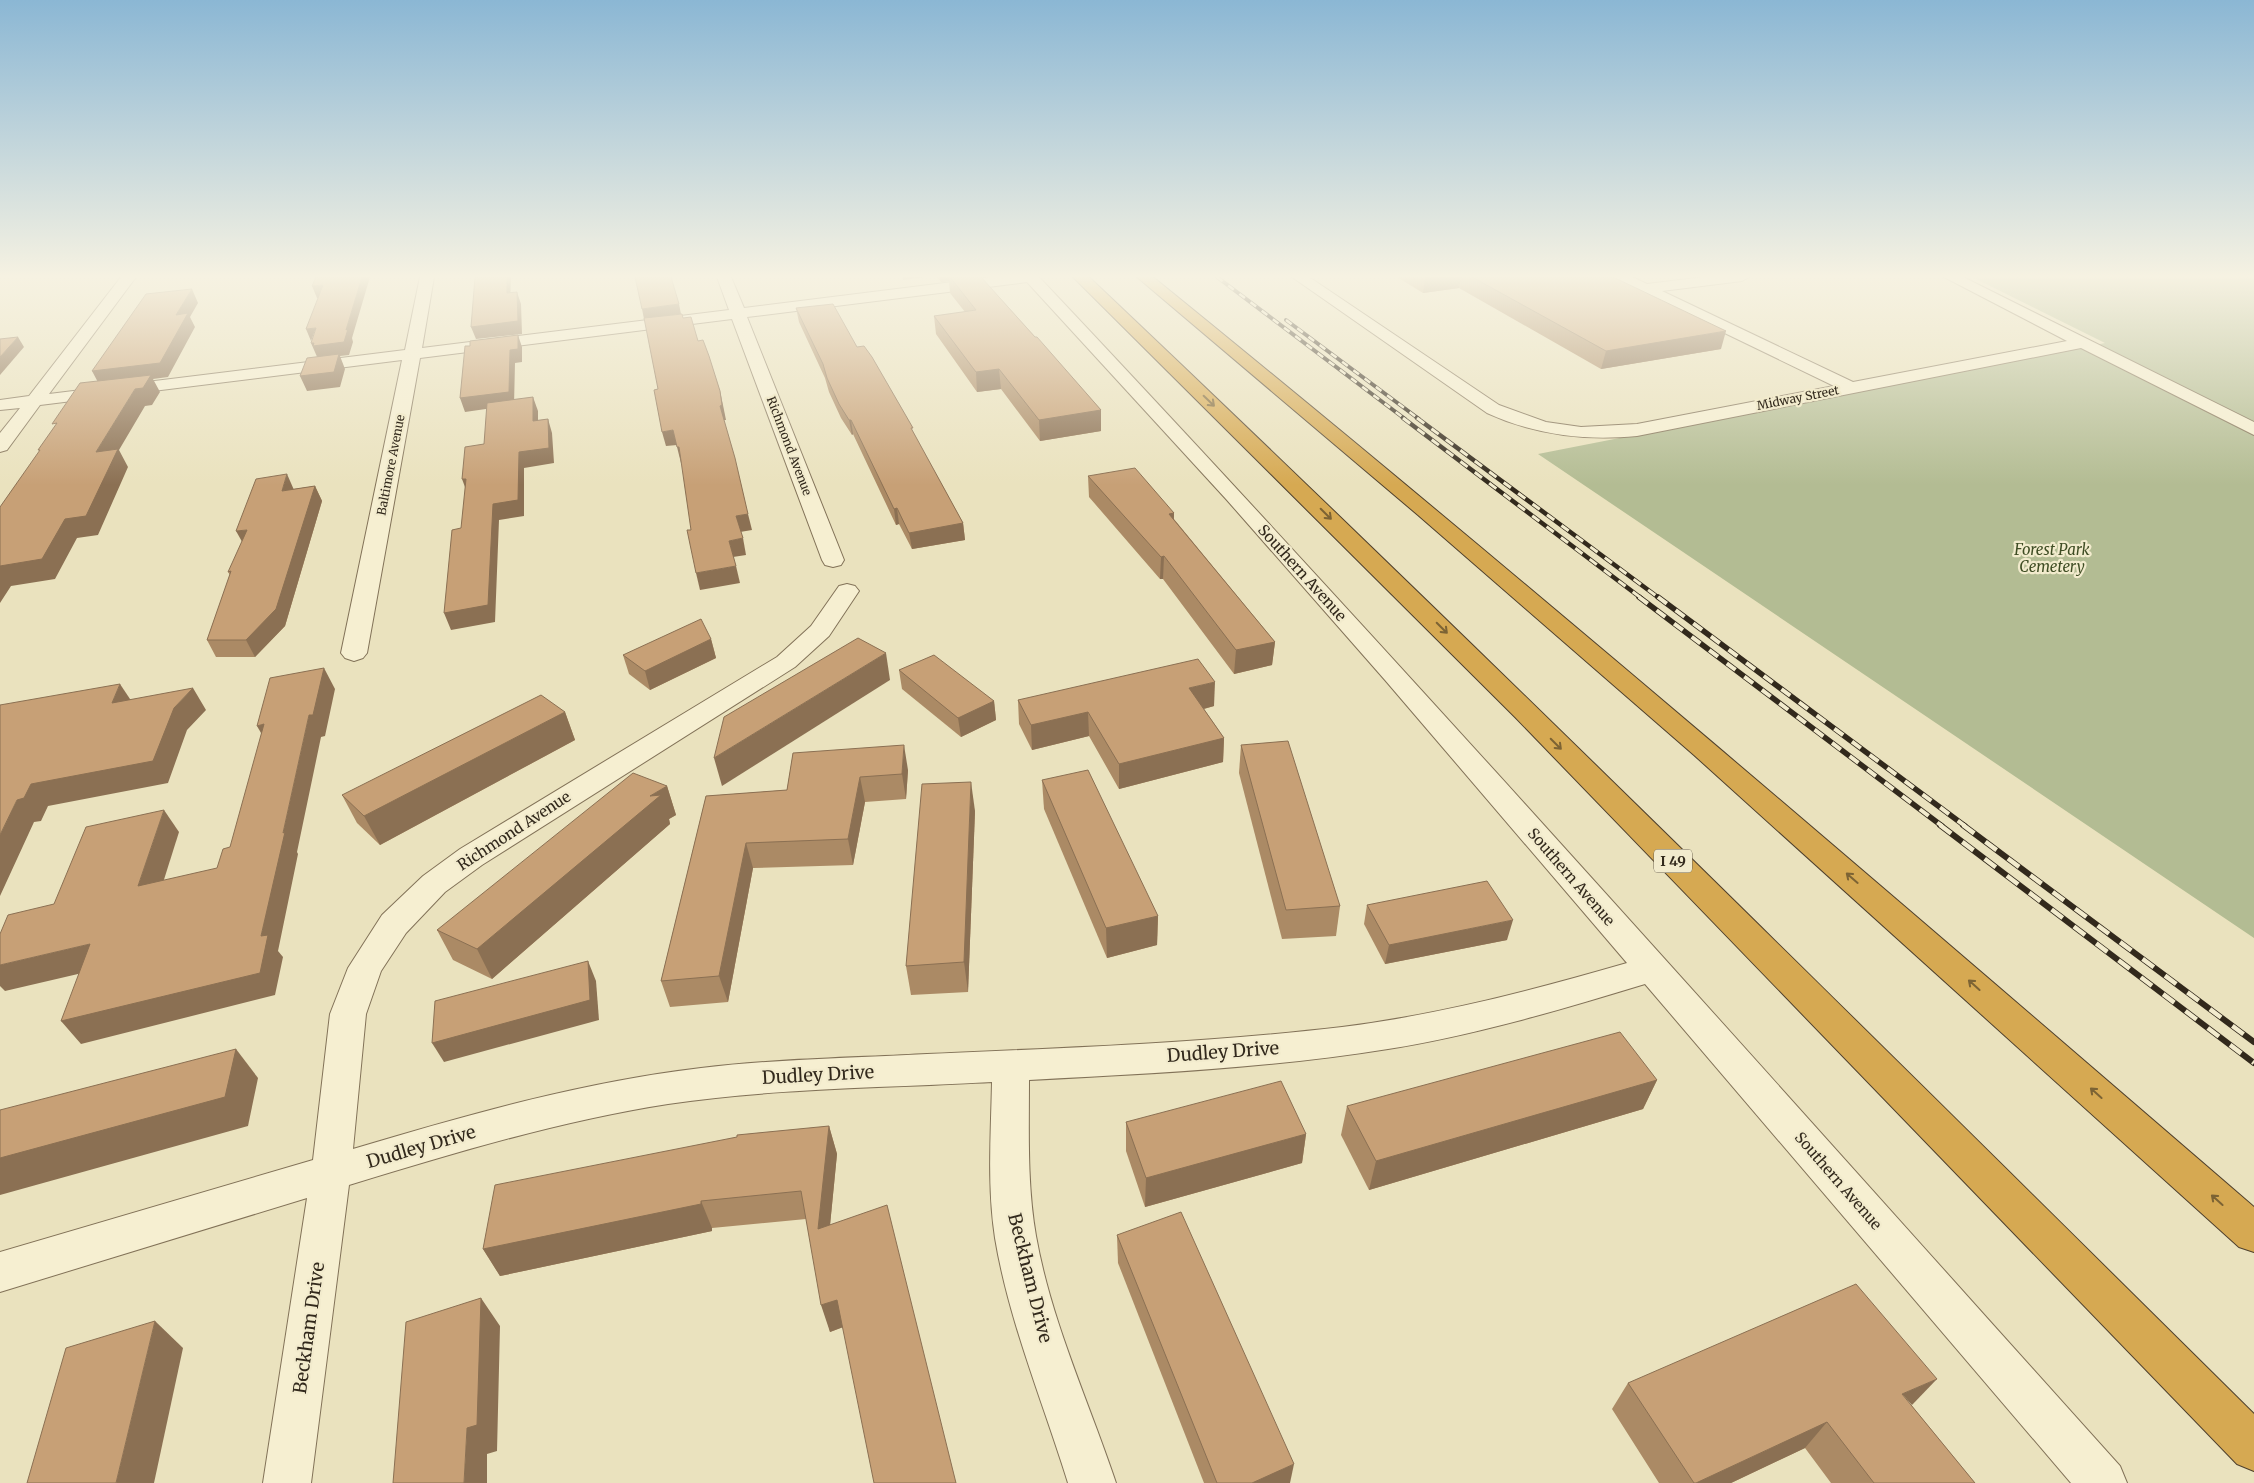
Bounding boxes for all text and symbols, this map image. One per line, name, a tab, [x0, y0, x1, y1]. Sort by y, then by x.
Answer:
street label: Midway Street	[1756, 382, 1841, 413]
street label: Richmond Avenue	[764, 394, 815, 498]
one-way arrow	[1203, 395, 1216, 407]
street label: Baltimore Avenue	[373, 413, 408, 517]
one-way arrow	[1320, 508, 1332, 521]
street label: Southern Avenue	[1254, 520, 1351, 625]
park label: Forest Park Cemetery	[2013, 540, 2091, 576]
one-way arrow	[1436, 622, 1448, 635]
one-way arrow	[1550, 738, 1562, 750]
street label: Richmond Avenue	[454, 787, 574, 874]
street label: Southern Avenue	[1524, 824, 1619, 930]
road number: I 49	[1654, 849, 1692, 872]
one-way arrow	[1845, 872, 1858, 884]
one-way arrow	[1968, 979, 1981, 991]
street label: Dudley Drive	[1166, 1036, 1280, 1067]
street label: Dudley Drive	[761, 1060, 875, 1089]
one-way arrow	[2089, 1087, 2102, 1098]
street label: Dudley Drive	[364, 1120, 478, 1173]
street label: Southern Avenue	[1791, 1128, 1886, 1234]
one-way arrow	[2211, 1194, 2224, 1206]
street label: Beckham Drive	[1003, 1211, 1058, 1345]
street label: Beckham Drive	[288, 1261, 329, 1395]

